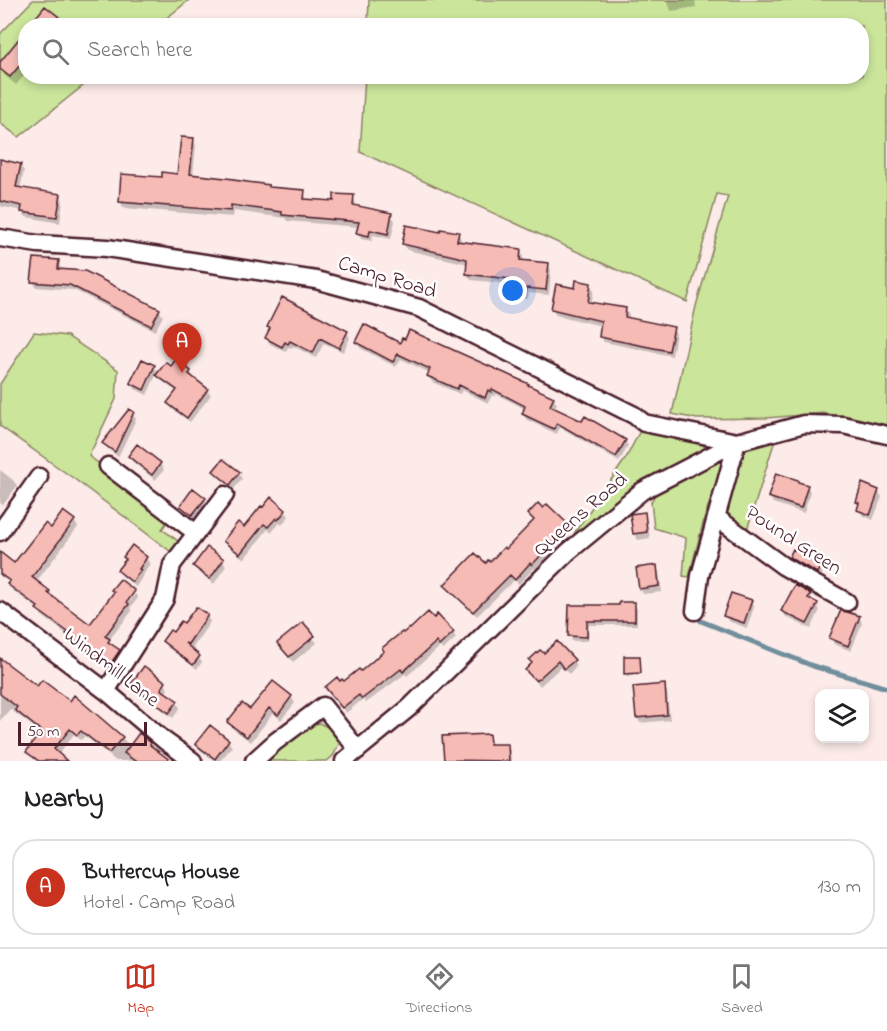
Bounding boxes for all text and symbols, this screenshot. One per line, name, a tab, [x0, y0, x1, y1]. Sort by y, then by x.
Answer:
search box	[18, 18, 869, 84]
icon: search	[39, 35, 72, 68]
text: Search here	[87, 35, 192, 67]
street label: Camp Road	[334, 249, 440, 307]
your location	[498, 276, 527, 305]
pin: A	[162, 324, 201, 373]
street label: Queens Road	[527, 465, 635, 564]
street label: Pound Green	[739, 498, 847, 584]
street label: Windmill Lane	[57, 621, 166, 715]
map controls	[815, 689, 869, 743]
button: layers	[815, 689, 869, 743]
scale bar	[18, 719, 147, 746]
text: 50 m	[27, 720, 59, 744]
text: Nearby	[24, 781, 103, 819]
text: Buttercup House	[83, 857, 239, 889]
text: A	[39, 873, 52, 902]
text: 130 m	[817, 873, 861, 902]
text: Hotel · Camp Road	[83, 889, 235, 918]
tab: Map	[124, 960, 157, 1020]
tab: Directions	[406, 960, 472, 1020]
tab: Saved	[721, 960, 763, 1020]

